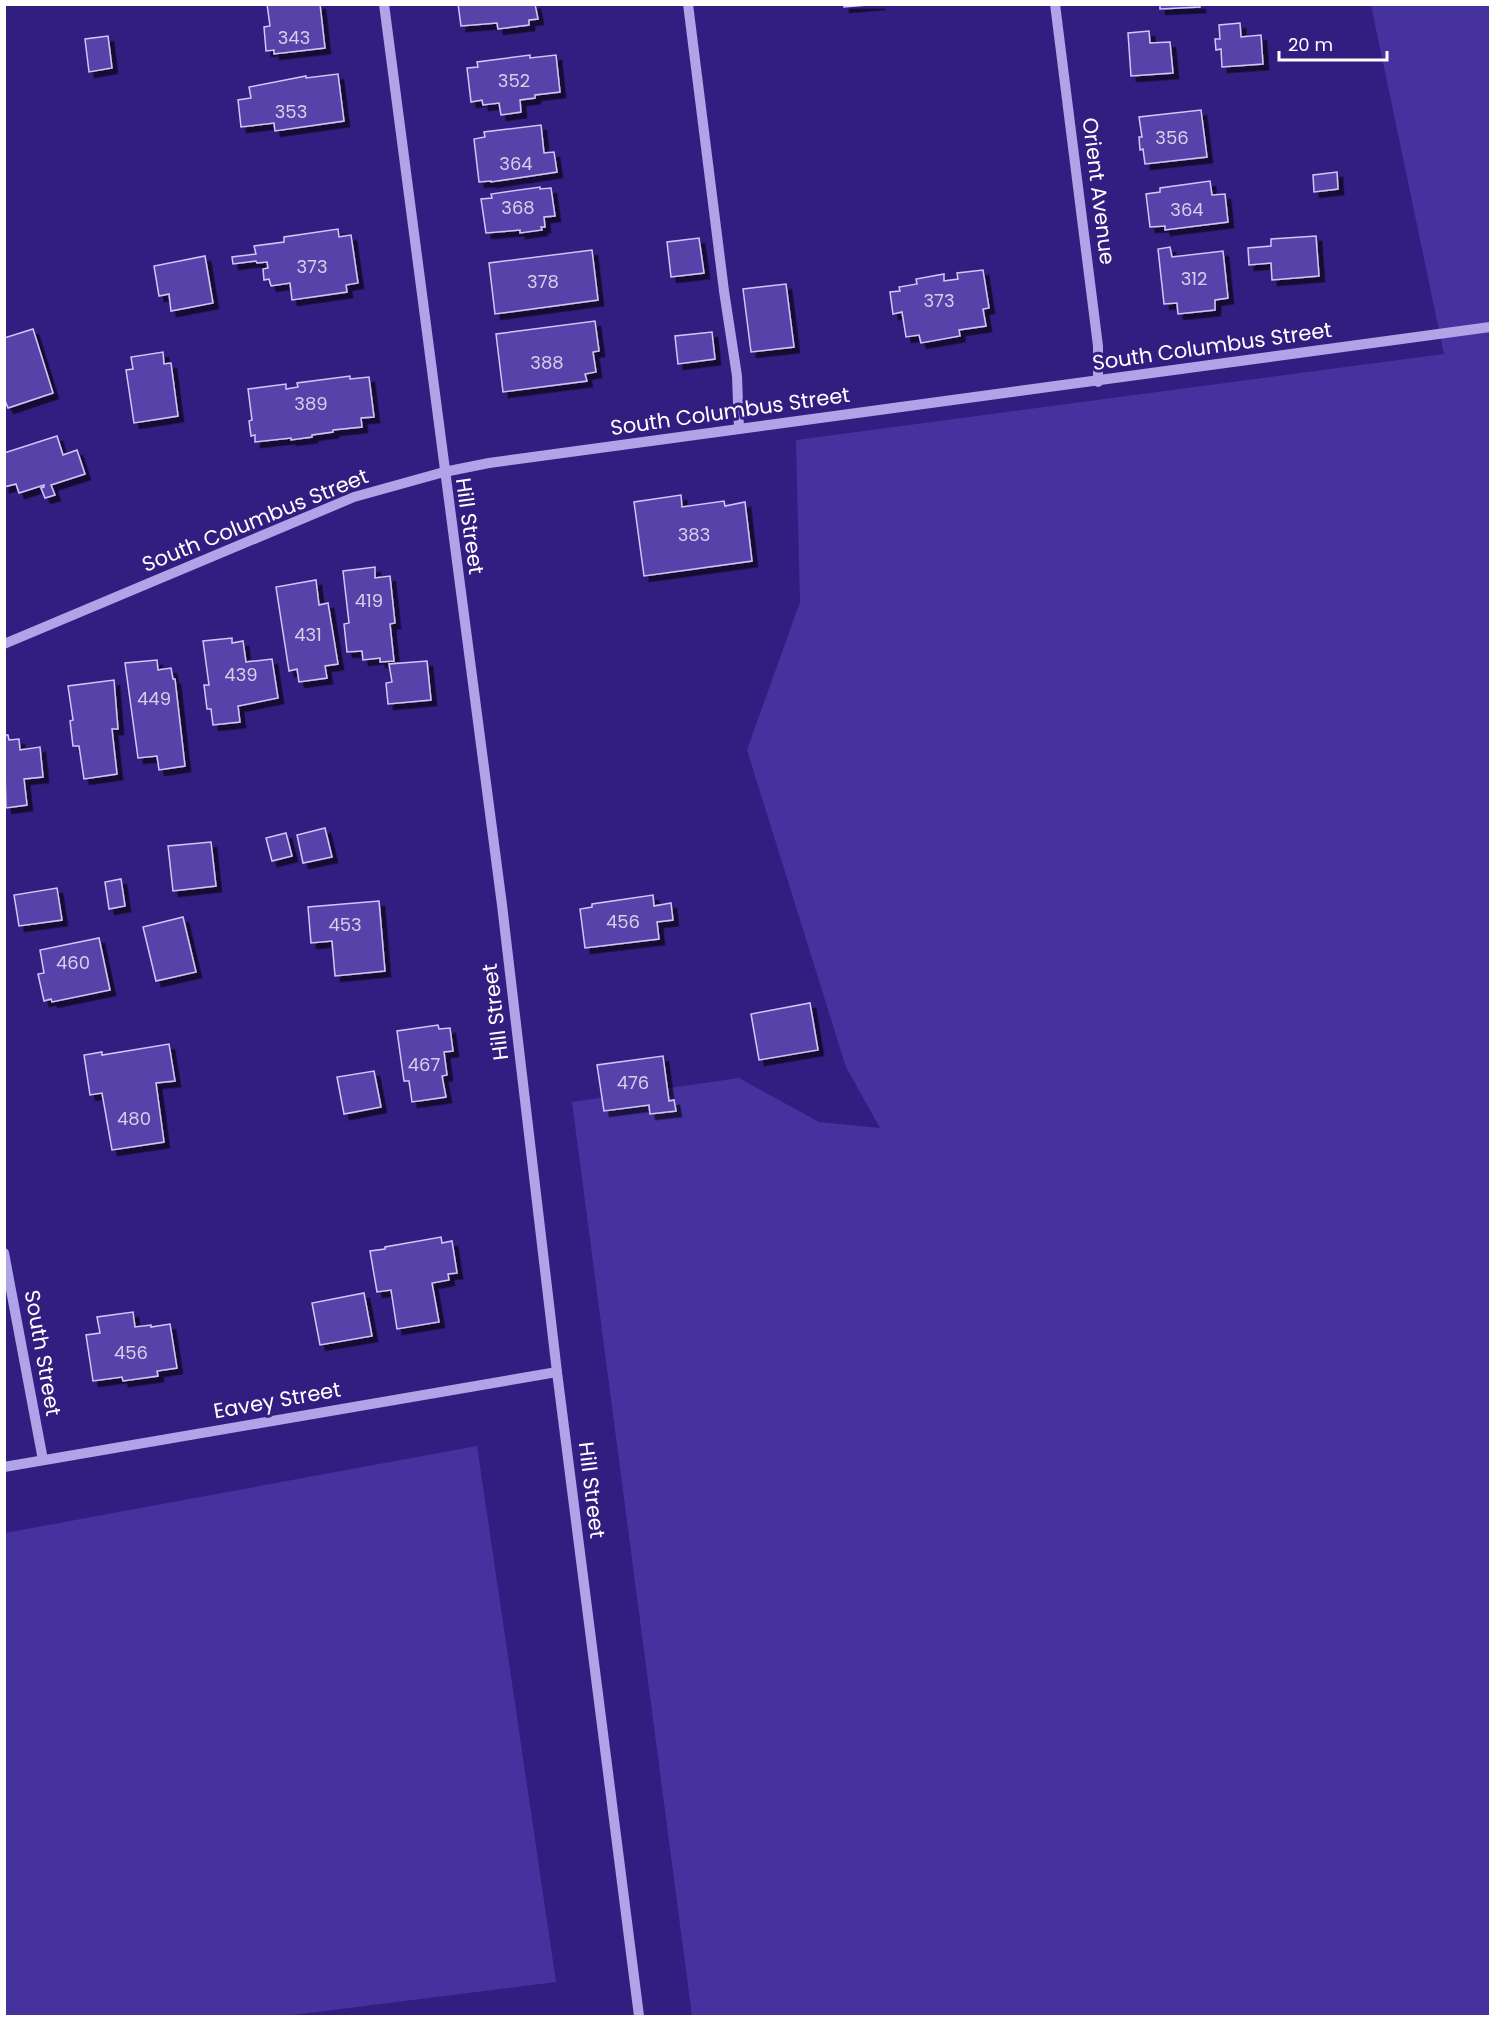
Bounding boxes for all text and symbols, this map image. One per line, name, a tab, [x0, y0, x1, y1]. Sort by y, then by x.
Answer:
scale bar	[1279, 24, 1387, 62]
house number: 343	[278, 25, 310, 50]
text: 20 m	[1288, 32, 1333, 57]
house number: 352	[498, 68, 530, 93]
house number: 353	[275, 99, 307, 124]
street label: Orient Avenue	[1076, 116, 1122, 266]
house number: 356	[1155, 125, 1189, 150]
house number: 364	[499, 151, 533, 176]
house number: 368	[501, 195, 535, 220]
house number: 364	[1170, 197, 1204, 222]
house number: 373	[296, 254, 328, 279]
house number: 312	[1181, 266, 1207, 291]
house number: 378	[527, 269, 559, 294]
house number: 373	[923, 288, 955, 313]
street label: South Columbus Street	[1090, 315, 1334, 377]
house number: 388	[530, 350, 564, 375]
street label: South Columbus Street	[608, 380, 852, 442]
house number: 389	[294, 391, 328, 416]
street label: South Columbus Street	[138, 461, 372, 579]
street label: Hill Street	[449, 476, 491, 576]
house number: 383	[678, 522, 710, 547]
house number: 419	[355, 588, 383, 613]
house number: 431	[294, 622, 322, 647]
house number: 439	[224, 662, 258, 687]
house number: 449	[137, 686, 171, 711]
house number: 456	[606, 909, 640, 934]
house number: 453	[328, 912, 362, 937]
house number: 460	[56, 950, 90, 975]
street label: Hill Street	[475, 962, 515, 1062]
house number: 467	[408, 1052, 440, 1077]
house number: 476	[617, 1070, 649, 1095]
house number: 480	[117, 1106, 151, 1131]
street label: South Street	[18, 1288, 68, 1418]
house number: 456	[114, 1340, 148, 1365]
street label: Eavey Street	[211, 1375, 343, 1425]
street label: Hill Street	[572, 1440, 612, 1540]

